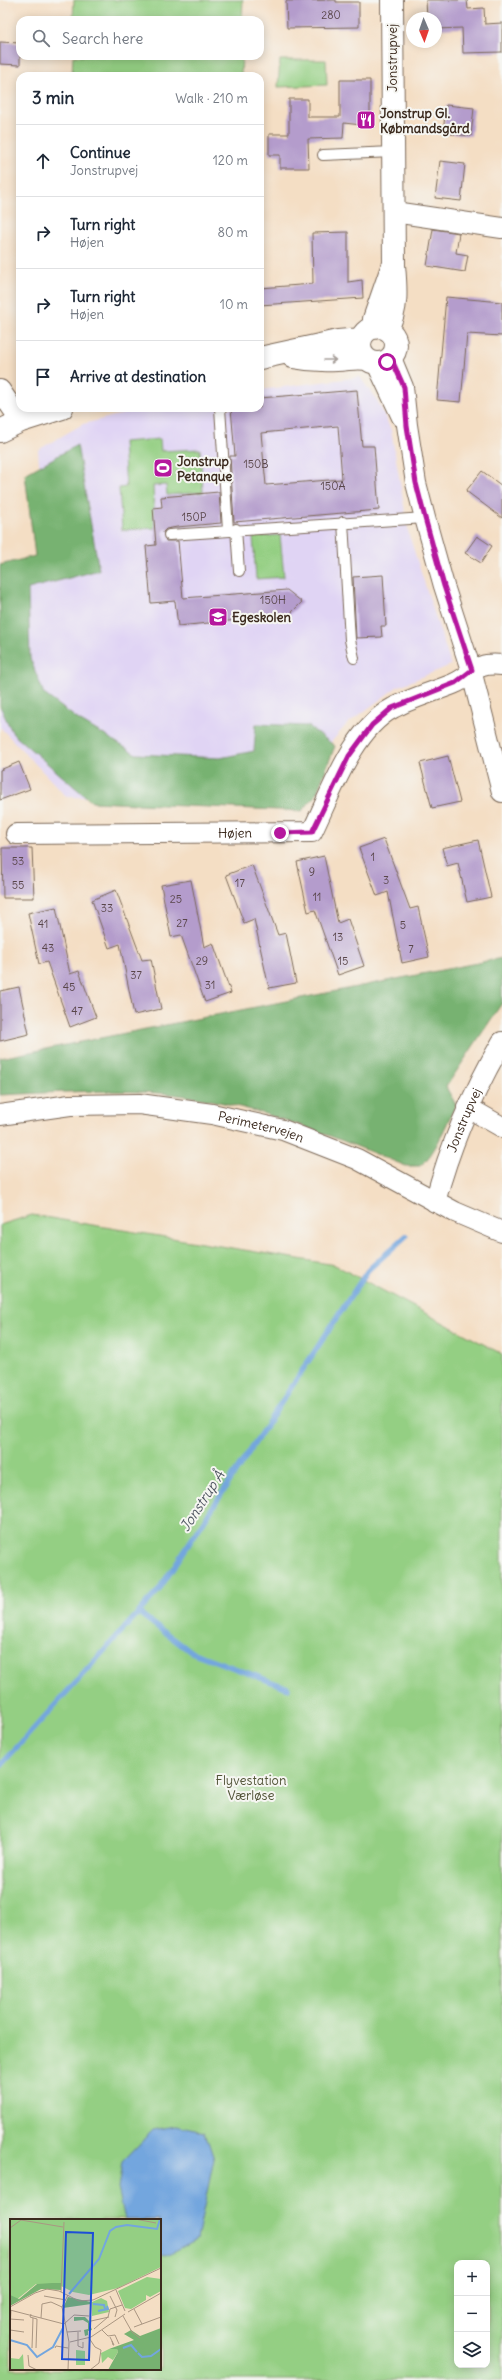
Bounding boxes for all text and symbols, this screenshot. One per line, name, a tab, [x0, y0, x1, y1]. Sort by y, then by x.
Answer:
house number: 280	[321, 8, 341, 22]
north arrow	[406, 12, 442, 48]
search box	[16, 16, 264, 60]
street label: Jonstrupvej	[384, 24, 401, 92]
icon: search	[30, 27, 52, 49]
text: Search here	[62, 29, 143, 48]
text: 3 min	[32, 87, 74, 109]
text: Walk · 210 m	[175, 90, 248, 107]
place label: Jonstrup Gl. Købmandsgård	[380, 105, 470, 137]
restaurant icon: Jonstrup Gl. Købmandsgård	[355, 109, 377, 131]
text: Continue	[70, 143, 131, 162]
icon: ahead	[32, 150, 54, 172]
text: 120 m	[213, 152, 248, 169]
text: Jonstrupvej	[70, 162, 138, 179]
text: Turn right	[70, 215, 135, 234]
icon: right	[32, 222, 54, 244]
text: 80 m	[217, 224, 248, 241]
text: Højen	[70, 234, 104, 251]
text: Turn right	[70, 287, 135, 306]
icon: right	[32, 294, 54, 316]
text: 10 m	[220, 296, 248, 313]
text: Højen	[70, 306, 104, 323]
route start	[378, 353, 396, 371]
one-way arrow	[323, 356, 336, 364]
icon: arrive	[32, 366, 54, 388]
text: Arrive at destination	[70, 367, 206, 386]
place label: Jonstrup Petanque	[177, 453, 232, 485]
sports icon: Jonstrup Petanque	[152, 457, 174, 479]
house number: 150B	[243, 457, 269, 471]
house number: 150A	[321, 479, 346, 493]
house number: 150P	[182, 510, 207, 524]
house number: 150H	[260, 593, 286, 607]
school or university icon: Egeskolen	[207, 606, 229, 628]
place label: Egeskolen	[232, 609, 291, 626]
street label: Højen	[218, 824, 253, 842]
route end	[271, 824, 289, 842]
house number: 1	[371, 850, 375, 864]
house number: 53	[12, 854, 24, 868]
house number: 9	[309, 865, 315, 879]
house number: 3	[383, 873, 389, 887]
house number: 17	[235, 876, 245, 890]
house number: 55	[12, 878, 24, 892]
house number: 11	[313, 890, 321, 904]
house number: 25	[170, 892, 182, 906]
house number: 33	[101, 901, 113, 915]
house number: 27	[176, 916, 188, 930]
house number: 41	[38, 917, 48, 931]
house number: 5	[400, 918, 406, 932]
house number: 13	[333, 930, 343, 944]
house number: 43	[42, 941, 54, 955]
house number: 7	[408, 942, 414, 956]
house number: 29	[196, 954, 208, 968]
house number: 15	[338, 954, 348, 968]
house number: 37	[130, 968, 142, 982]
house number: 31	[205, 978, 215, 992]
house number: 45	[63, 980, 75, 994]
house number: 47	[71, 1004, 83, 1018]
street label: Jonstrupvej	[443, 1085, 485, 1155]
street label: Perimetervejen	[216, 1108, 307, 1147]
water label: Jonstrup Å	[176, 1467, 229, 1535]
park label: Flyvestation Værløse	[216, 1772, 287, 1804]
inset map	[10, 2219, 161, 2370]
map controls	[454, 2260, 490, 2368]
button: +	[454, 2260, 490, 2296]
button: −	[454, 2296, 490, 2332]
button: layers	[454, 2332, 490, 2368]

